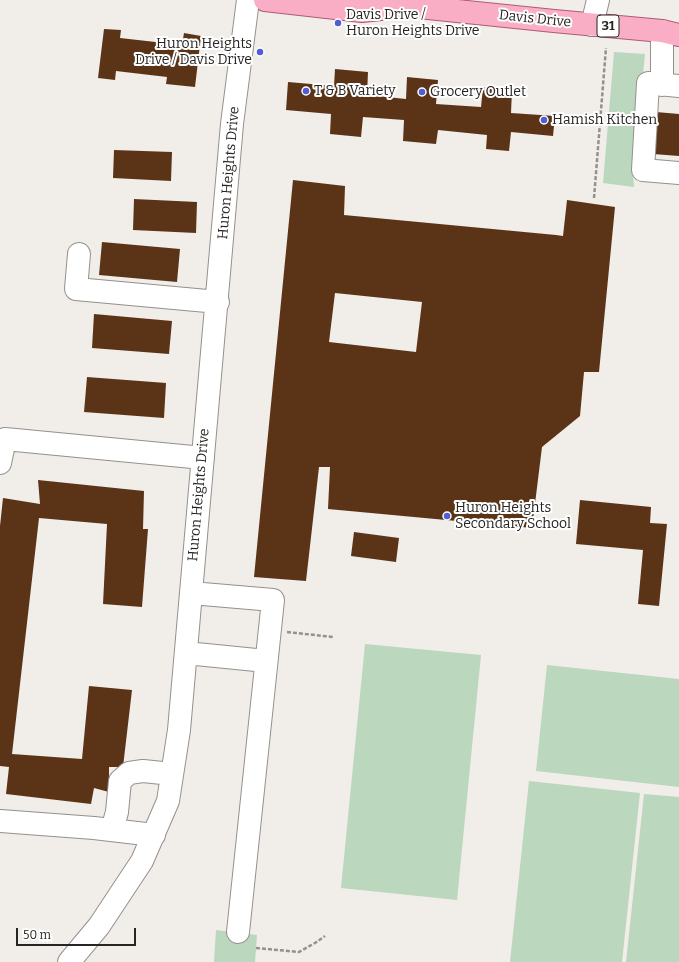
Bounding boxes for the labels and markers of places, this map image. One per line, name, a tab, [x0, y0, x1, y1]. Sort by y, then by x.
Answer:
place label: Davis Drive / Huron Heights Drive	[346, 7, 479, 40]
marker: Davis Drive / Huron Heights Drive	[333, 18, 343, 28]
place label: Huron Heights Drive / Davis Drive	[135, 36, 252, 68]
marker: Huron Heights Drive / Davis Drive	[255, 47, 265, 57]
place label: T & B Variety	[314, 83, 396, 99]
place label: Grocery Outlet	[430, 84, 526, 100]
marker: T & B Variety	[301, 86, 311, 96]
marker: Grocery Outlet	[417, 87, 427, 97]
place label: Hamish Kitchen	[552, 112, 657, 128]
marker: Hamish Kitchen	[539, 115, 549, 125]
place label: Huron Heights Secondary School	[455, 500, 571, 532]
marker: Huron Heights Secondary School	[442, 511, 452, 521]

